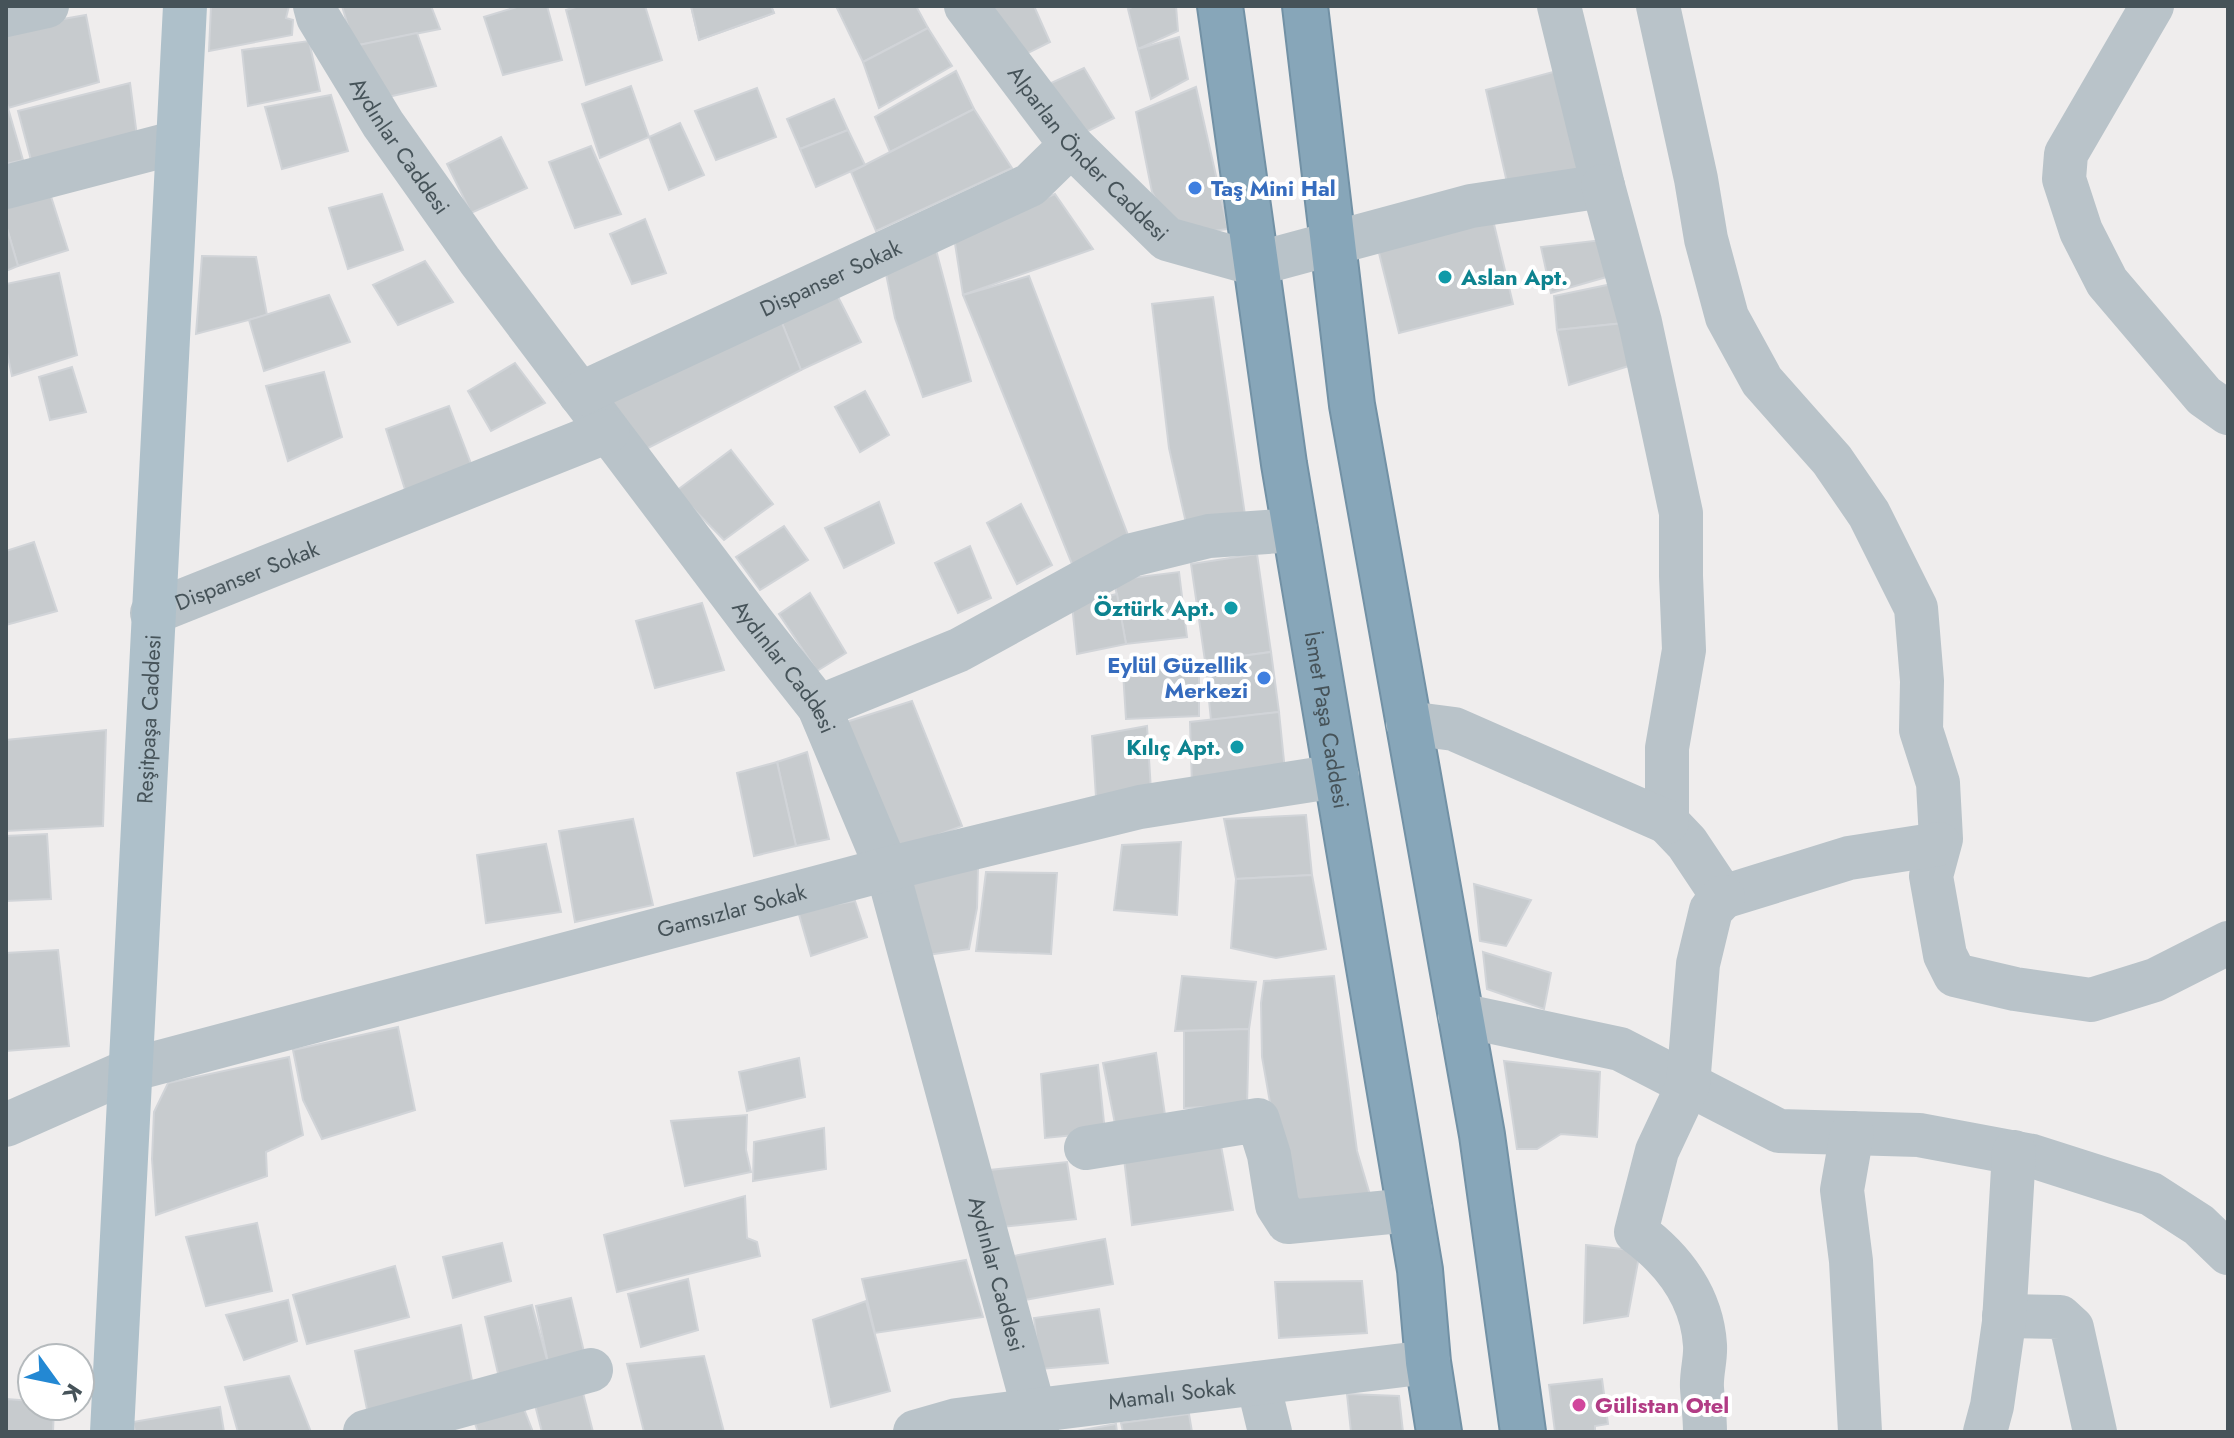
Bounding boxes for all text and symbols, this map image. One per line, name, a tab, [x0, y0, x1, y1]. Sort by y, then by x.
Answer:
street label: Alparlan Önder Caddesi	[1000, 59, 1176, 249]
street label: Aydınlar Caddesi	[342, 71, 458, 221]
place label: Taş Mini Hal	[1211, 172, 1336, 204]
marker: Taş Mini Hal	[1186, 179, 1204, 197]
street label: Dispanser Sokak	[754, 231, 907, 324]
place label: Aslan Apt.	[1460, 261, 1568, 293]
marker: Aslan Apt.	[1436, 268, 1454, 286]
street label: Dispanser Sokak	[170, 532, 324, 618]
place label: Öztürk Apt.	[1094, 592, 1215, 624]
street label: Aydınlar Caddesi	[725, 593, 844, 738]
marker: Öztürk Apt.	[1222, 599, 1240, 617]
street label: İsmet Paşa Caddesi	[1296, 629, 1358, 811]
street label: Reşitpaşa Caddesi	[128, 633, 169, 804]
place label: Eylül Güzellik Merkezi	[1107, 649, 1248, 706]
marker: Eylül Güzellik Merkezi	[1255, 669, 1273, 687]
place label: Kılıç Apt.	[1126, 731, 1221, 763]
marker: Kılıç Apt.	[1228, 738, 1246, 756]
street label: Gamsızlar Sokak	[653, 875, 810, 945]
street label: Aydınlar Caddesi	[961, 1193, 1033, 1355]
north arrow	[16, 1342, 96, 1422]
street label: Mamalı Sokak	[1106, 1370, 1237, 1417]
text: K	[55, 1378, 90, 1409]
place label: Gülistan Otel	[1595, 1389, 1729, 1421]
marker: Gülistan Otel	[1570, 1396, 1588, 1414]

